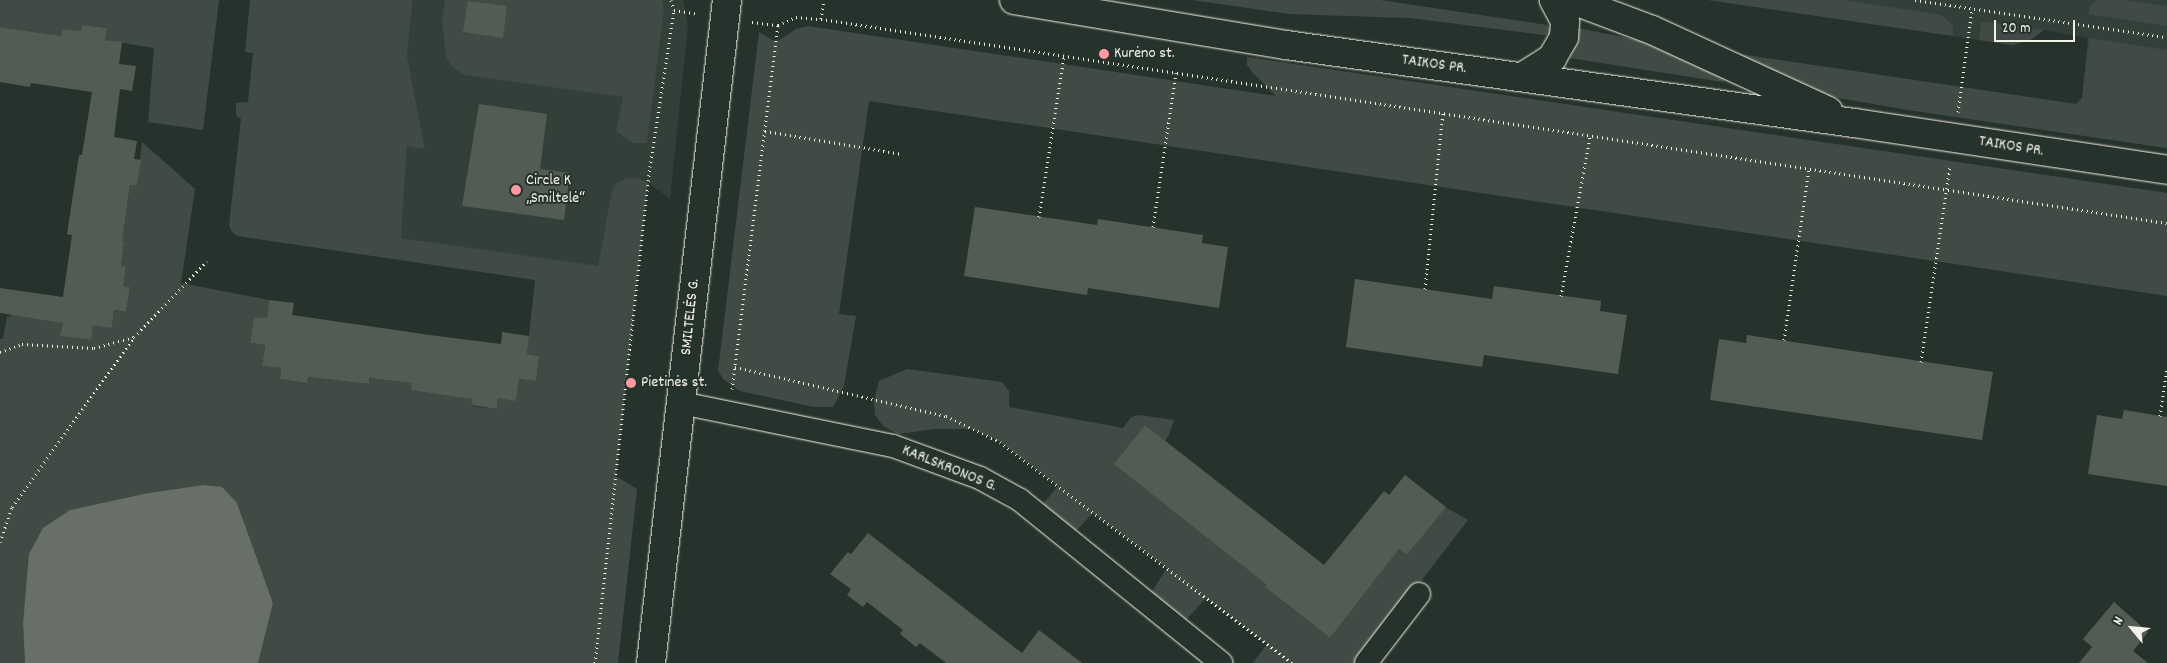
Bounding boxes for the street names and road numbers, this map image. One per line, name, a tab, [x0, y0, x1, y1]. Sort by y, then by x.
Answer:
street label: TAIKOS PR.	[1400, 51, 1468, 79]
street label: TAIKOS PR.	[1977, 132, 2045, 162]
street label: SMILTELĖS G.	[677, 278, 705, 356]
street label: KARLSKRONOS G.	[899, 441, 999, 497]

